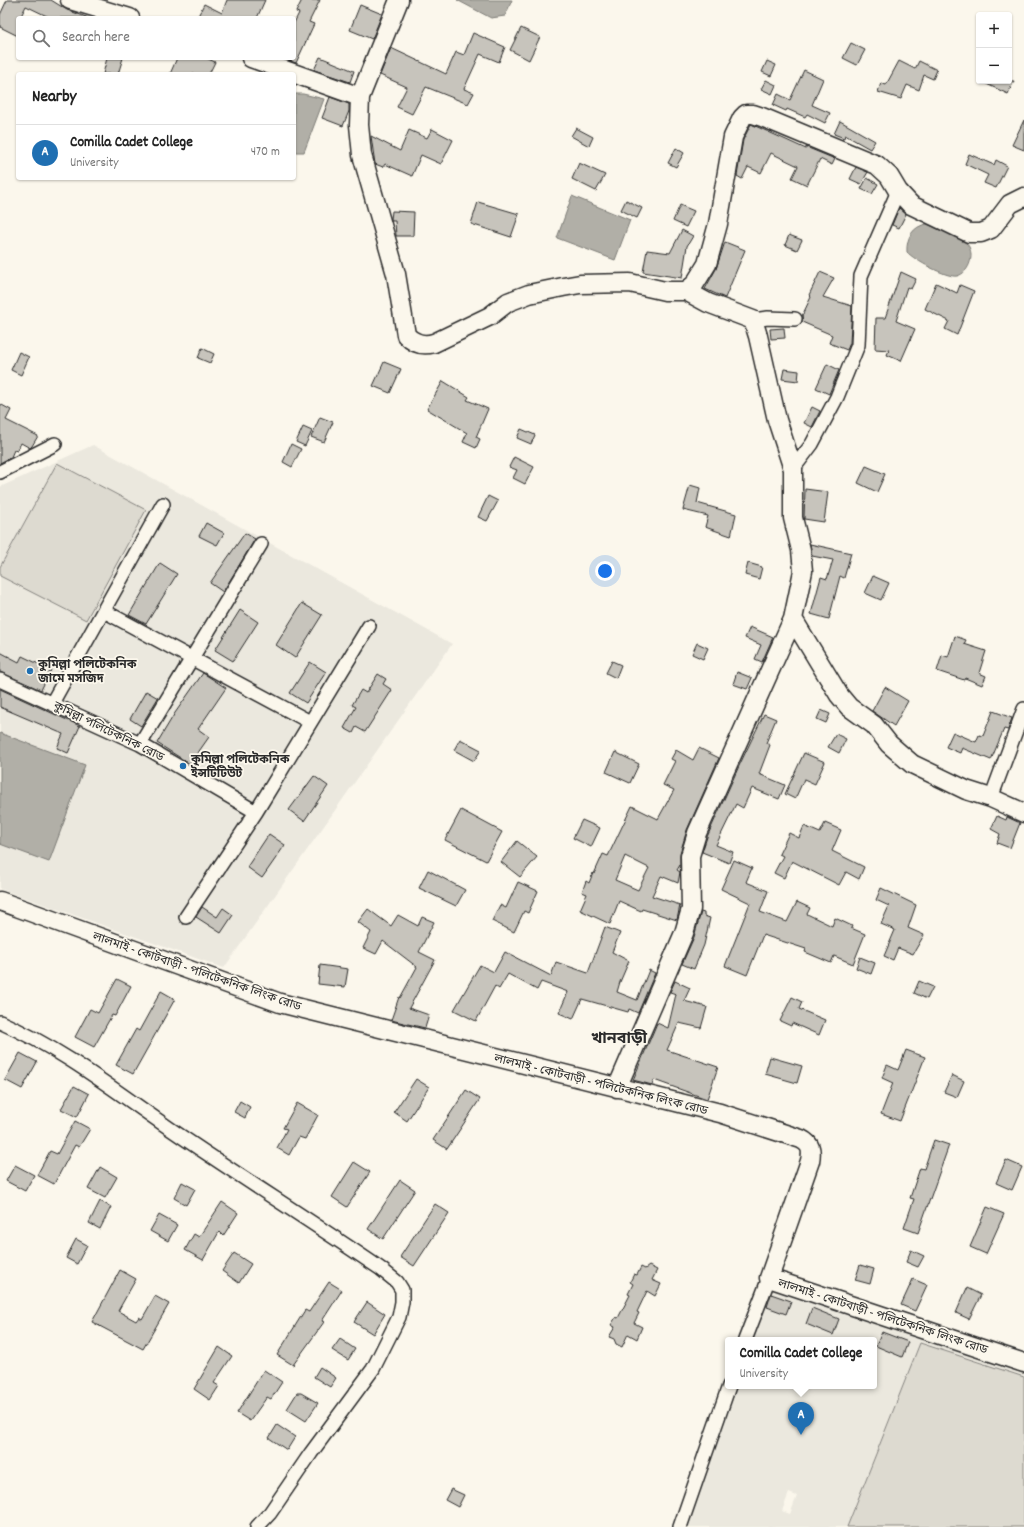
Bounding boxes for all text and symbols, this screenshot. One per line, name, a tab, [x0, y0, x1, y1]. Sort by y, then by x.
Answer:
map controls	[976, 12, 1012, 84]
button: +	[976, 12, 1012, 48]
search box	[16, 16, 296, 60]
icon: search	[30, 27, 52, 49]
text: Search here	[62, 27, 130, 49]
button: −	[976, 48, 1012, 84]
text: Nearby	[32, 86, 76, 110]
text: Comilla Cadet College	[70, 132, 193, 154]
text: A	[41, 143, 49, 162]
text: 470 m	[251, 143, 280, 162]
text: University	[70, 154, 119, 173]
your location	[595, 561, 615, 581]
place label: কুমিল্লা পলিটেকনিক জামে মসজিদ	[37, 656, 137, 688]
marker: কুমিল্লা পলিটেকনিক জামে মসজিদ	[25, 666, 35, 676]
street label: কুমিল্লা পলিটেকনিক রোড	[49, 697, 167, 767]
place label: কুমিল্লা পলিটেকনিক ইন্সটিটিউট	[190, 751, 290, 783]
marker: কুমিল্লা পলিটেকনিক ইন্সটিটিউট	[178, 761, 188, 771]
street label: লালমাই - কোটবাড়ী - পলিটেকনিক লিংক রোড	[89, 927, 304, 1016]
district label: খানবাড়ী	[591, 1028, 648, 1051]
street label: লালমাই - কোটবাড়ী - পলিটেকনিক লিংক রোড	[491, 1049, 710, 1120]
street label: লালমাই - কোটবাড়ী - পলিটেকনিক লিংক রোড	[775, 1274, 990, 1360]
popup	[725, 1337, 877, 1389]
text: Comilla Cadet College	[740, 1343, 862, 1365]
text: University	[740, 1365, 788, 1384]
pin: A	[788, 1402, 814, 1435]

